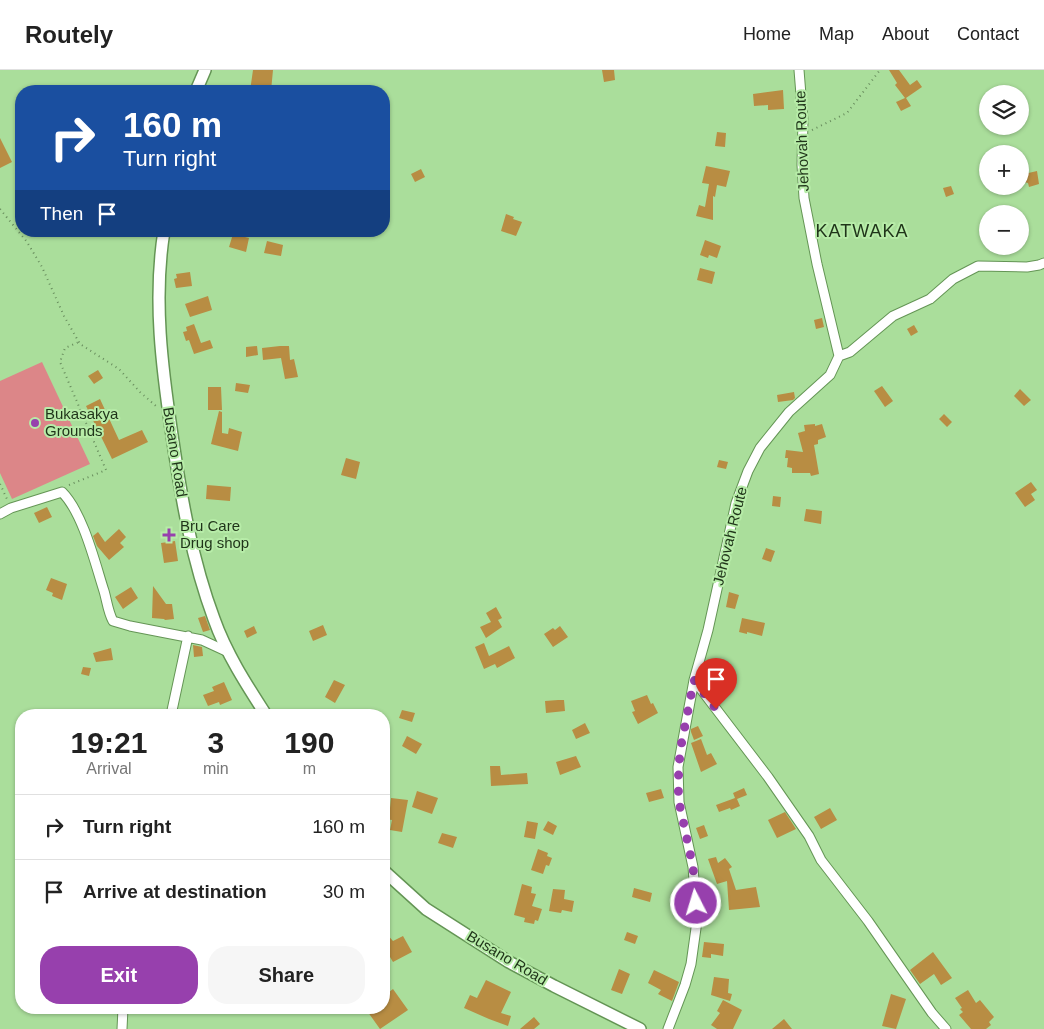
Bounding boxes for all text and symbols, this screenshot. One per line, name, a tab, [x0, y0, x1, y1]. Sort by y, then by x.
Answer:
text: Routely	[25, 21, 113, 48]
text: Home	[743, 24, 791, 44]
text: Map	[819, 24, 854, 44]
text: About	[882, 24, 929, 44]
text: Contact	[957, 24, 1019, 44]
map controls	[979, 85, 1029, 255]
button: layers	[979, 85, 1029, 135]
street label: Jehovah Route	[791, 90, 812, 192]
icon: right	[40, 105, 105, 170]
text: 160 m	[123, 105, 222, 144]
button: +	[979, 145, 1029, 195]
text: Turn right	[123, 146, 216, 171]
icon: arrive	[93, 200, 121, 228]
text: Then	[40, 203, 83, 224]
button: −	[979, 205, 1029, 255]
district label: KATWAKA	[815, 221, 909, 241]
place label: Bukasakya Grounds	[45, 405, 119, 439]
street label: Busano Road	[160, 406, 191, 498]
marker: Bukasakya Grounds	[29, 417, 41, 429]
street label: Jehovah Route	[709, 485, 750, 587]
place label: Bru Care Drug shop	[180, 517, 249, 551]
marker: Bru Care Drug shop	[162, 528, 176, 542]
pin	[695, 658, 737, 709]
icon: arrive	[702, 665, 730, 693]
text: 19:21	[71, 726, 147, 759]
text: 3	[207, 726, 224, 759]
text: 190	[284, 726, 334, 759]
text: Arrival	[86, 760, 132, 777]
text: min	[203, 760, 229, 777]
text: m	[303, 760, 316, 777]
icon: right	[40, 813, 68, 841]
text: Turn right	[83, 816, 171, 837]
text: 160 m	[312, 816, 365, 837]
position arrow	[669, 876, 721, 928]
icon: arrive	[40, 878, 68, 906]
text: Arrive at destination	[83, 881, 267, 902]
text: 30 m	[323, 881, 365, 902]
street label: Busano Road	[464, 927, 551, 988]
button: Exit	[40, 946, 198, 1004]
button: Share	[208, 946, 365, 1004]

